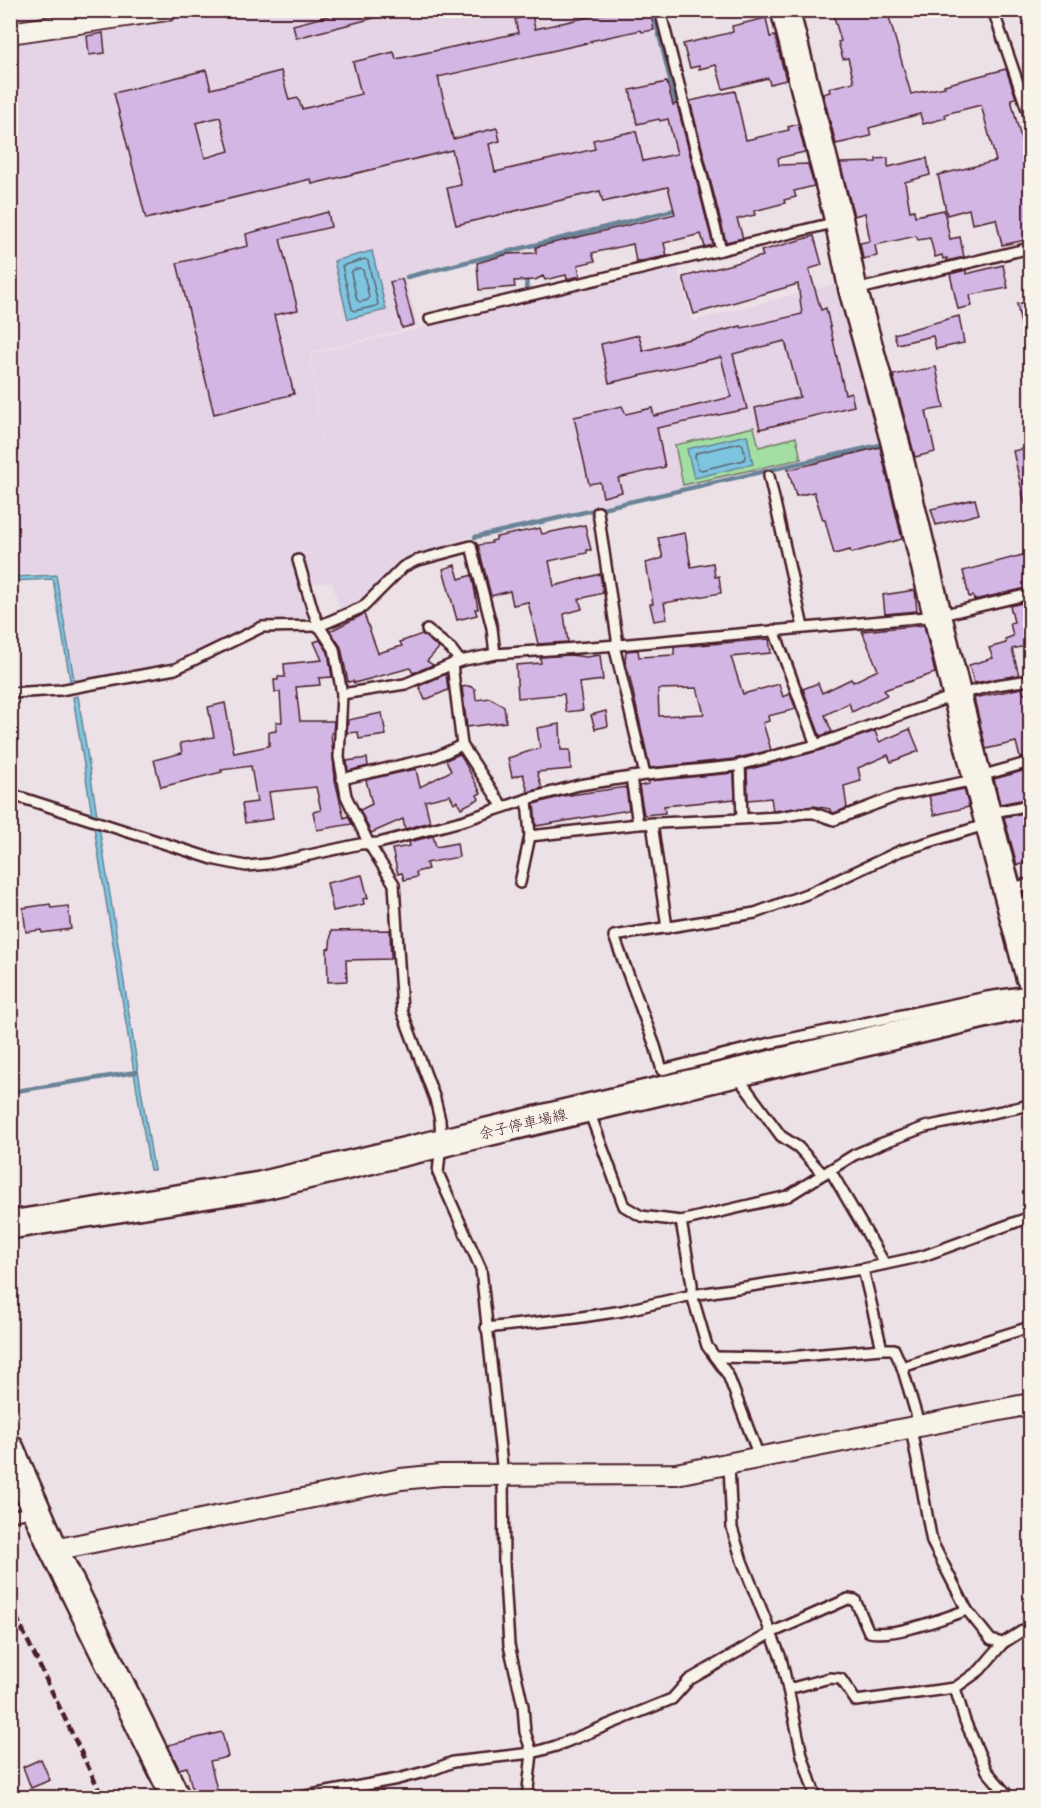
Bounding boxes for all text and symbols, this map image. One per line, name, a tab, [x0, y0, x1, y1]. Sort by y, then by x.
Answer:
street label: 余子停車場線	[477, 1104, 569, 1143]

